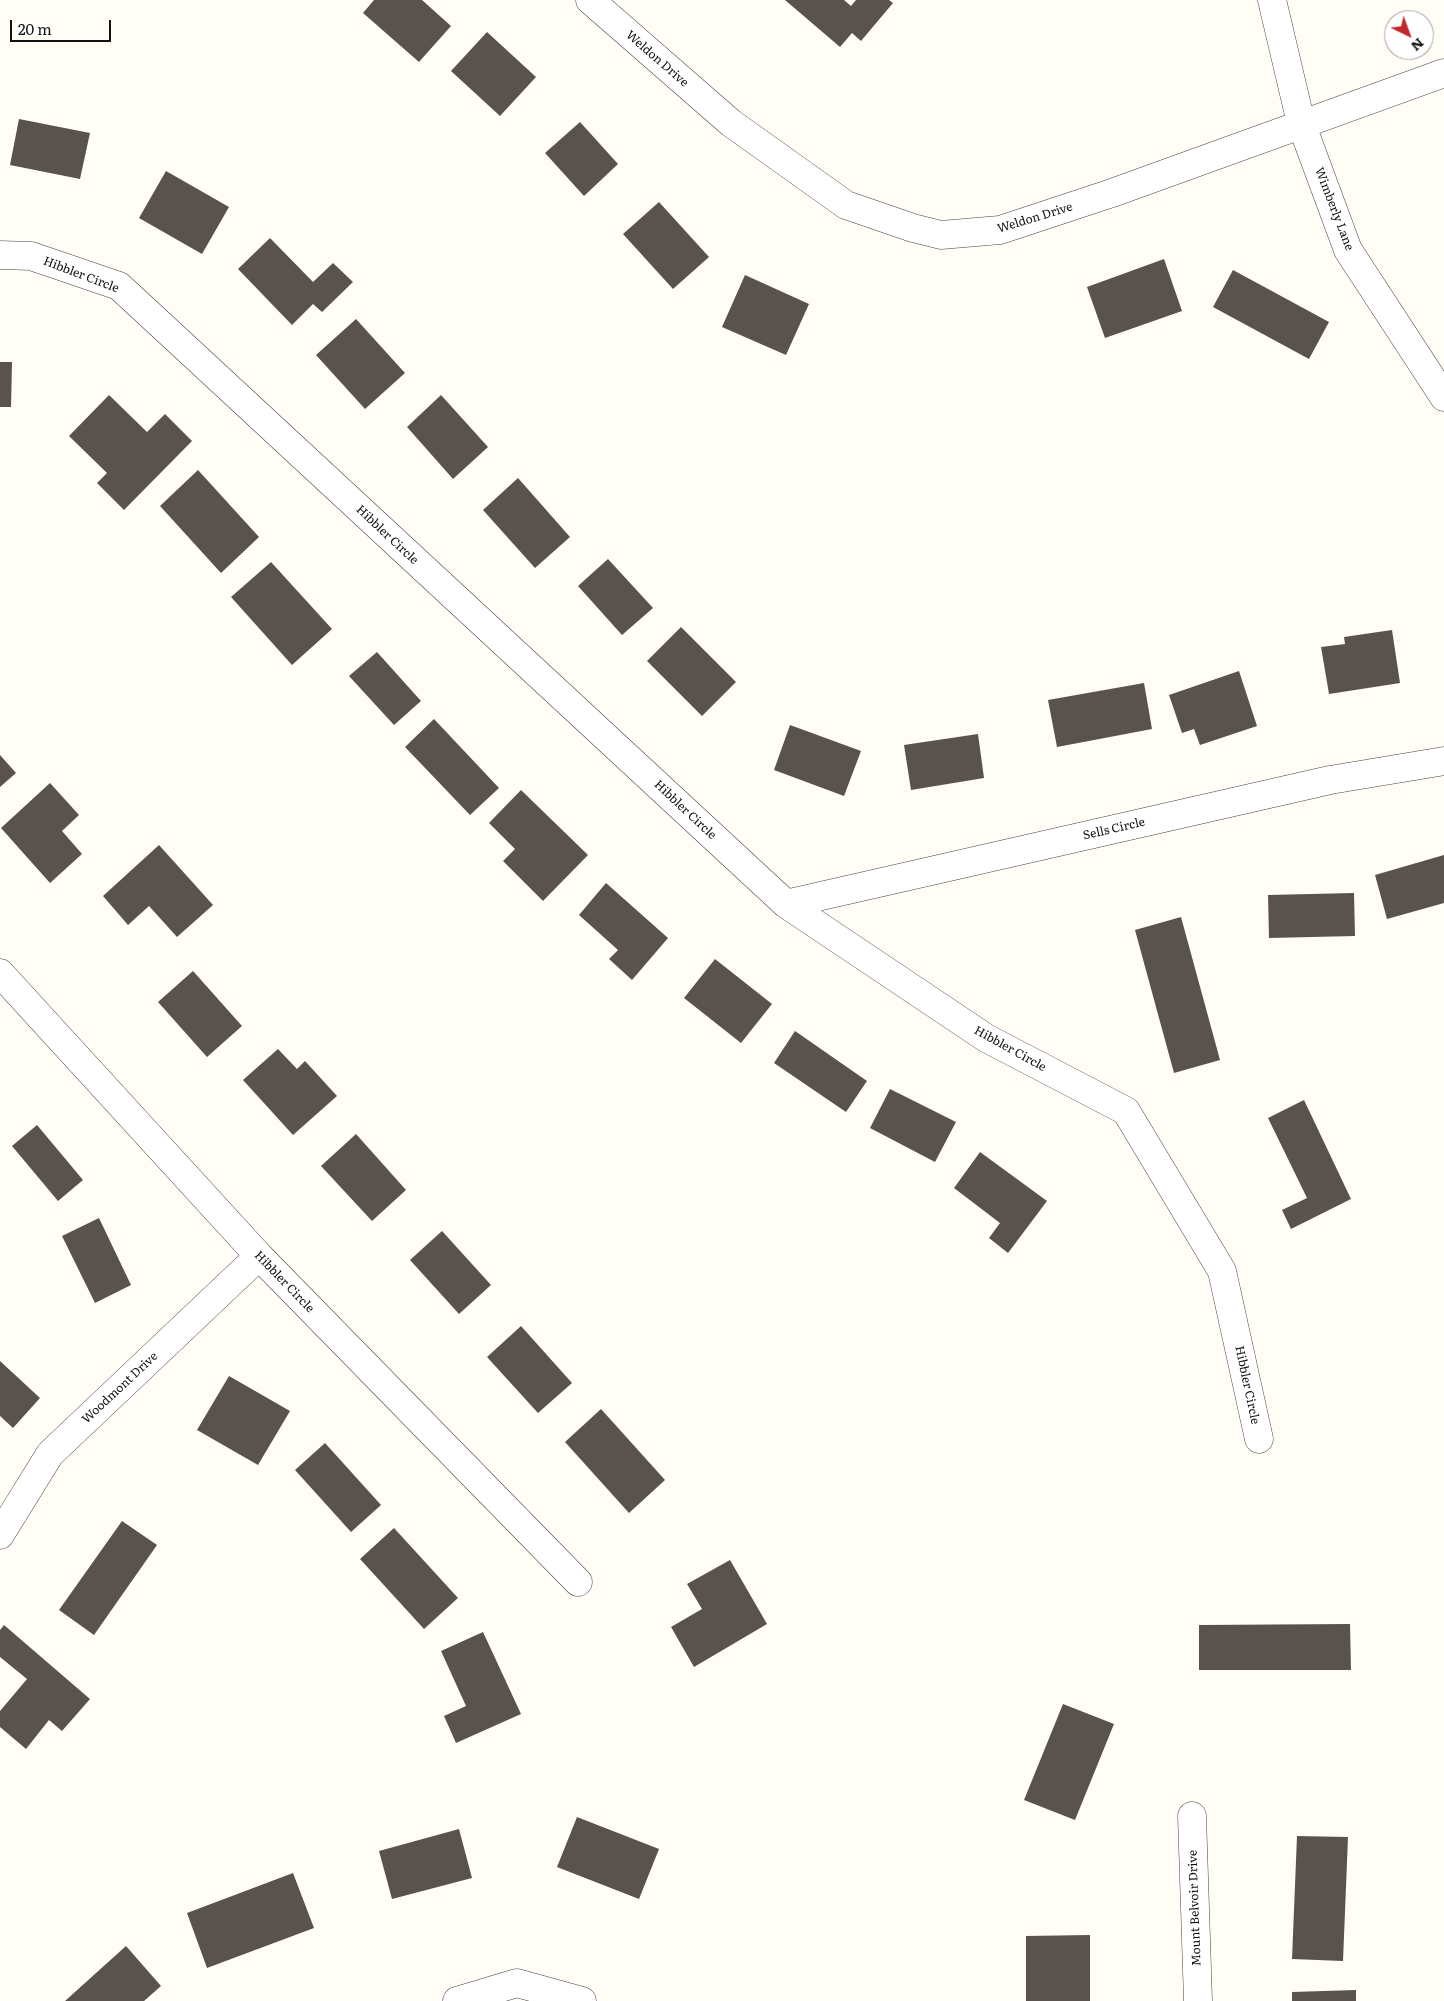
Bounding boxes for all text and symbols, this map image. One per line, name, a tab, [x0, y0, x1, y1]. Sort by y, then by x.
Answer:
scale bar	[12, 10, 114, 42]
north arrow	[1384, 10, 1434, 60]
text: 20 m	[18, 17, 52, 40]
street label: Weldon Drive	[623, 28, 691, 90]
text: N	[1407, 34, 1429, 57]
street label: Wimberly Lane	[1312, 165, 1356, 253]
street label: Weldon Drive	[996, 200, 1074, 236]
street label: Hibbler Circle	[41, 254, 121, 296]
street label: Hibbler Circle	[353, 502, 421, 568]
street label: Hibbler Circle	[651, 777, 719, 843]
street label: Sells Circle	[1082, 815, 1146, 843]
street label: Hibbler Circle	[972, 1023, 1048, 1075]
street label: Hibbler Circle	[251, 1248, 317, 1316]
street label: Hibbler Circle	[1232, 1344, 1262, 1426]
street label: Woodmont Drive	[79, 1349, 161, 1427]
street label: Mount Belvoir Drive	[1186, 1850, 1204, 1966]

